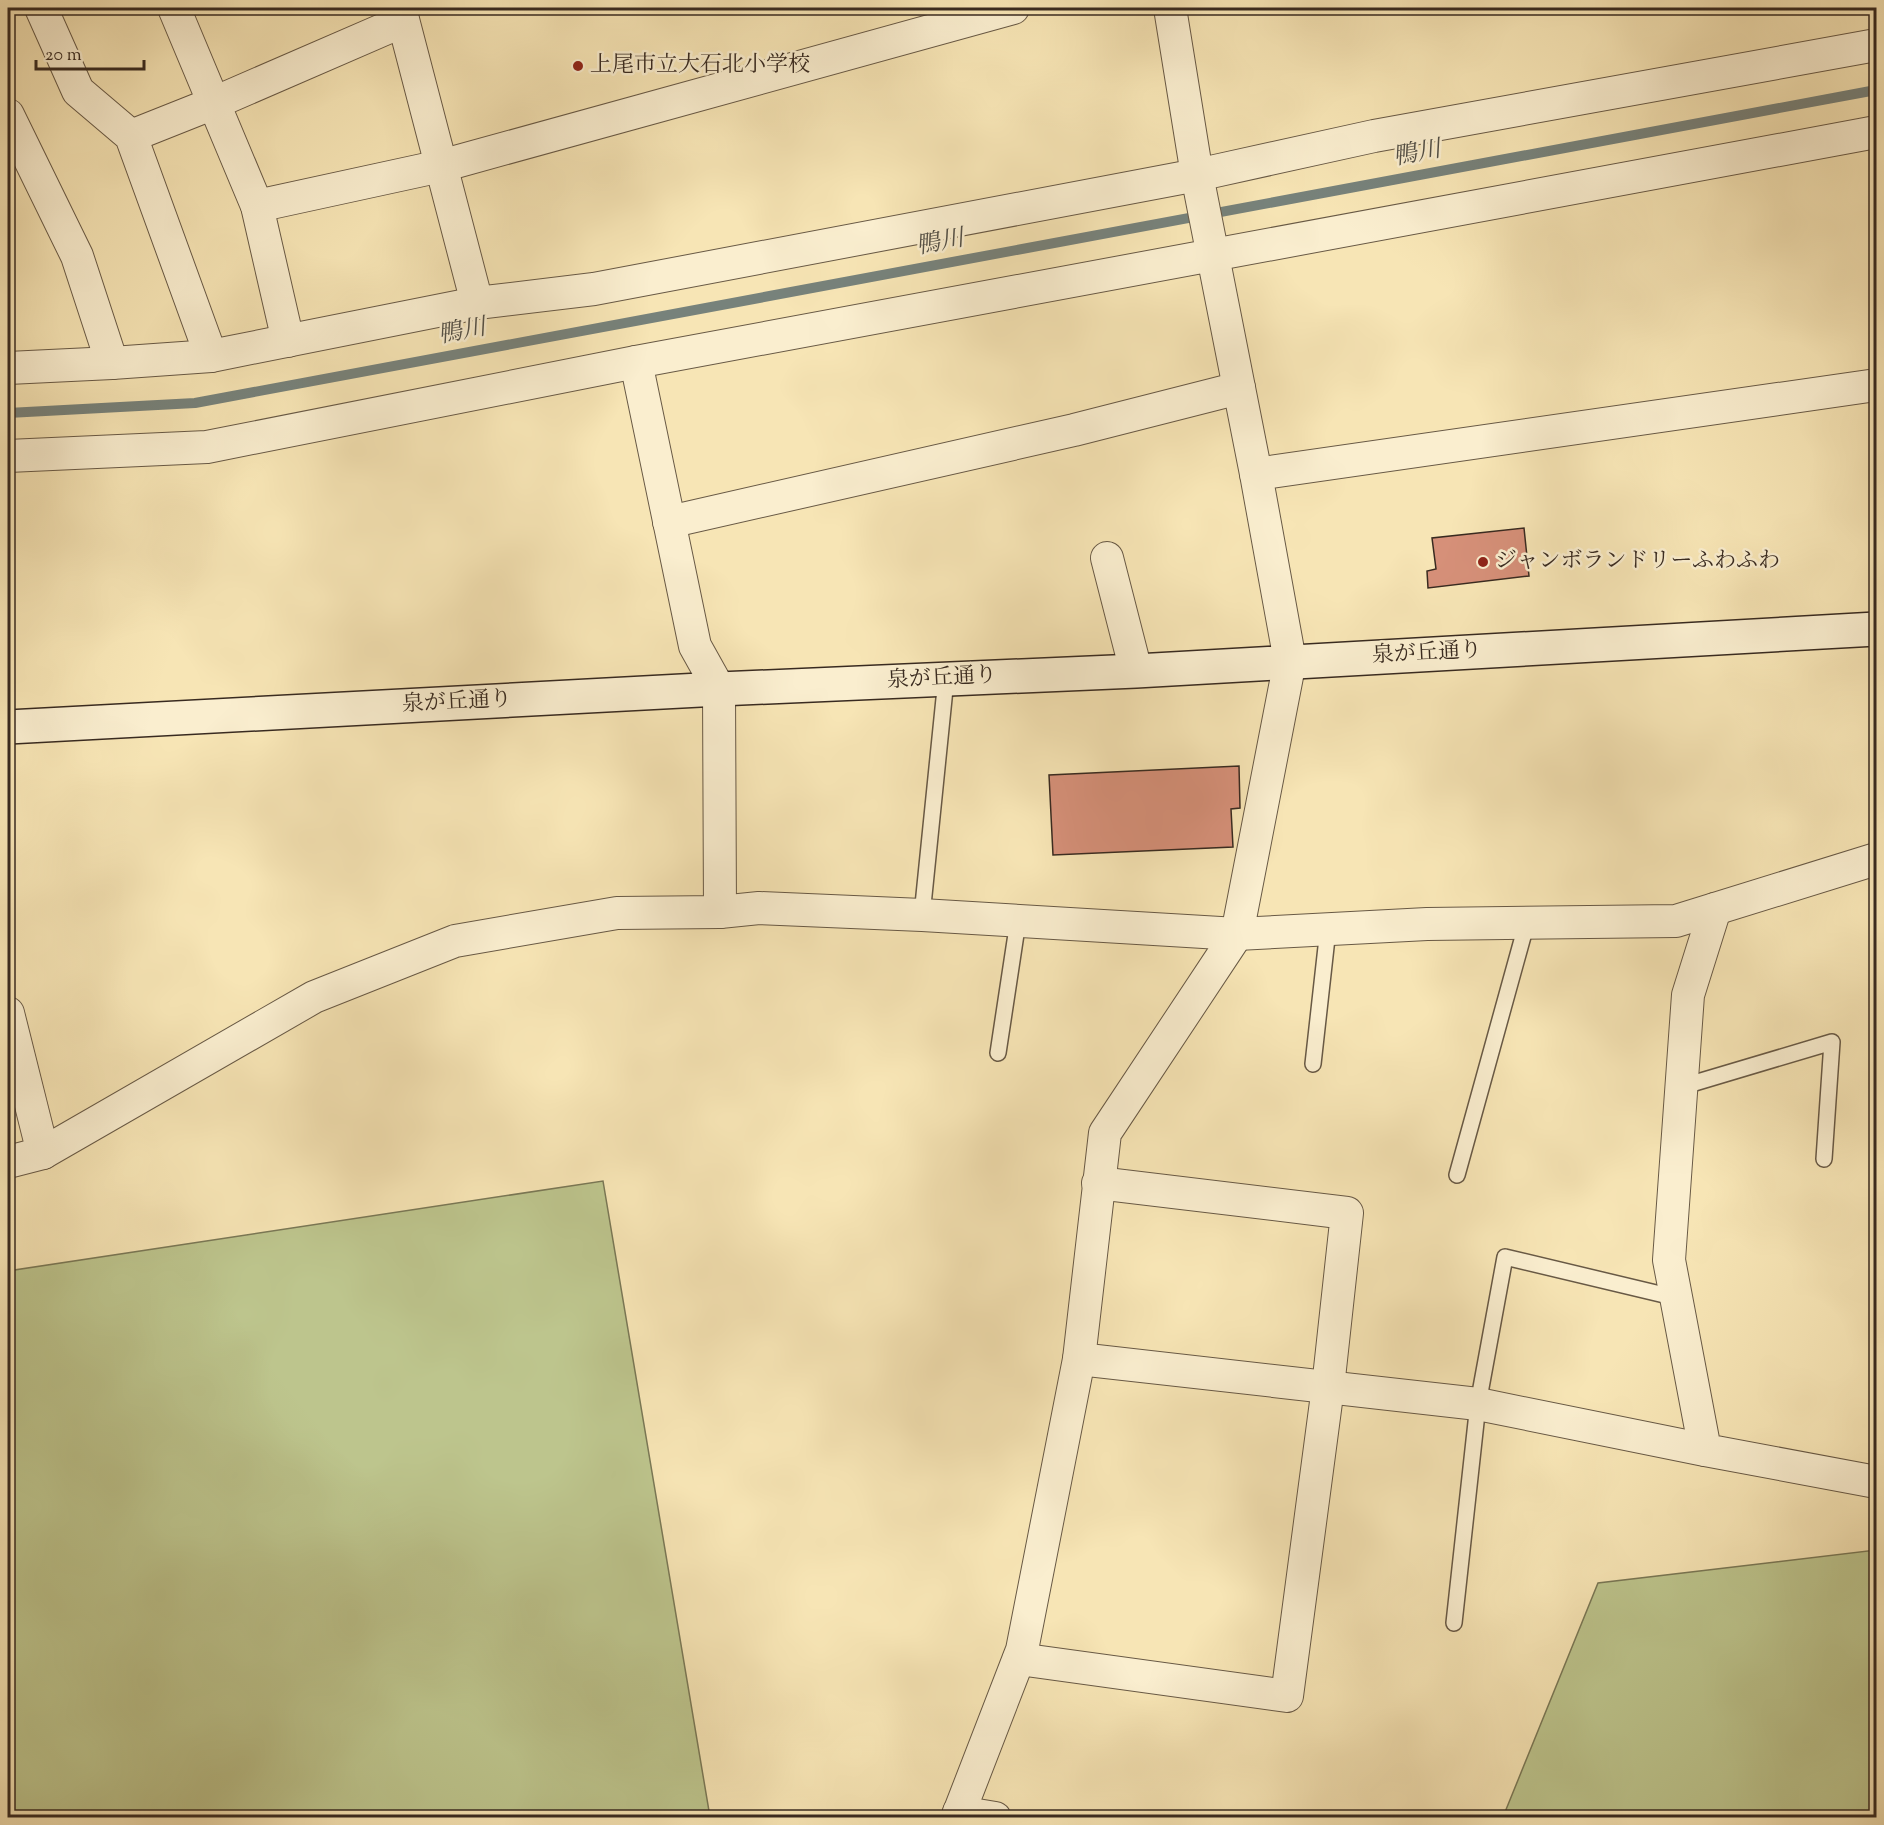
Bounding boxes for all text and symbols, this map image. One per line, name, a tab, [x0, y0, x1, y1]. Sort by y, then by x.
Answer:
scale bar	[36, 33, 144, 71]
text: 20 m	[45, 43, 82, 69]
place label: 上尾市立大石北小学校	[590, 50, 810, 82]
marker: 上尾市立大石北小学校	[571, 59, 585, 73]
water label: 鴨川	[1390, 132, 1447, 175]
water label: 鴨川	[913, 221, 970, 264]
water label: 鴨川	[435, 310, 492, 353]
place label: ジャンボランドリーふわふわ	[1495, 546, 1780, 578]
marker: ジャンボランドリーふわふわ	[1476, 555, 1490, 569]
street label: 泉が丘通り	[1371, 635, 1483, 673]
street label: 泉が丘通り	[886, 660, 998, 698]
street label: 泉が丘通り	[401, 684, 513, 722]

